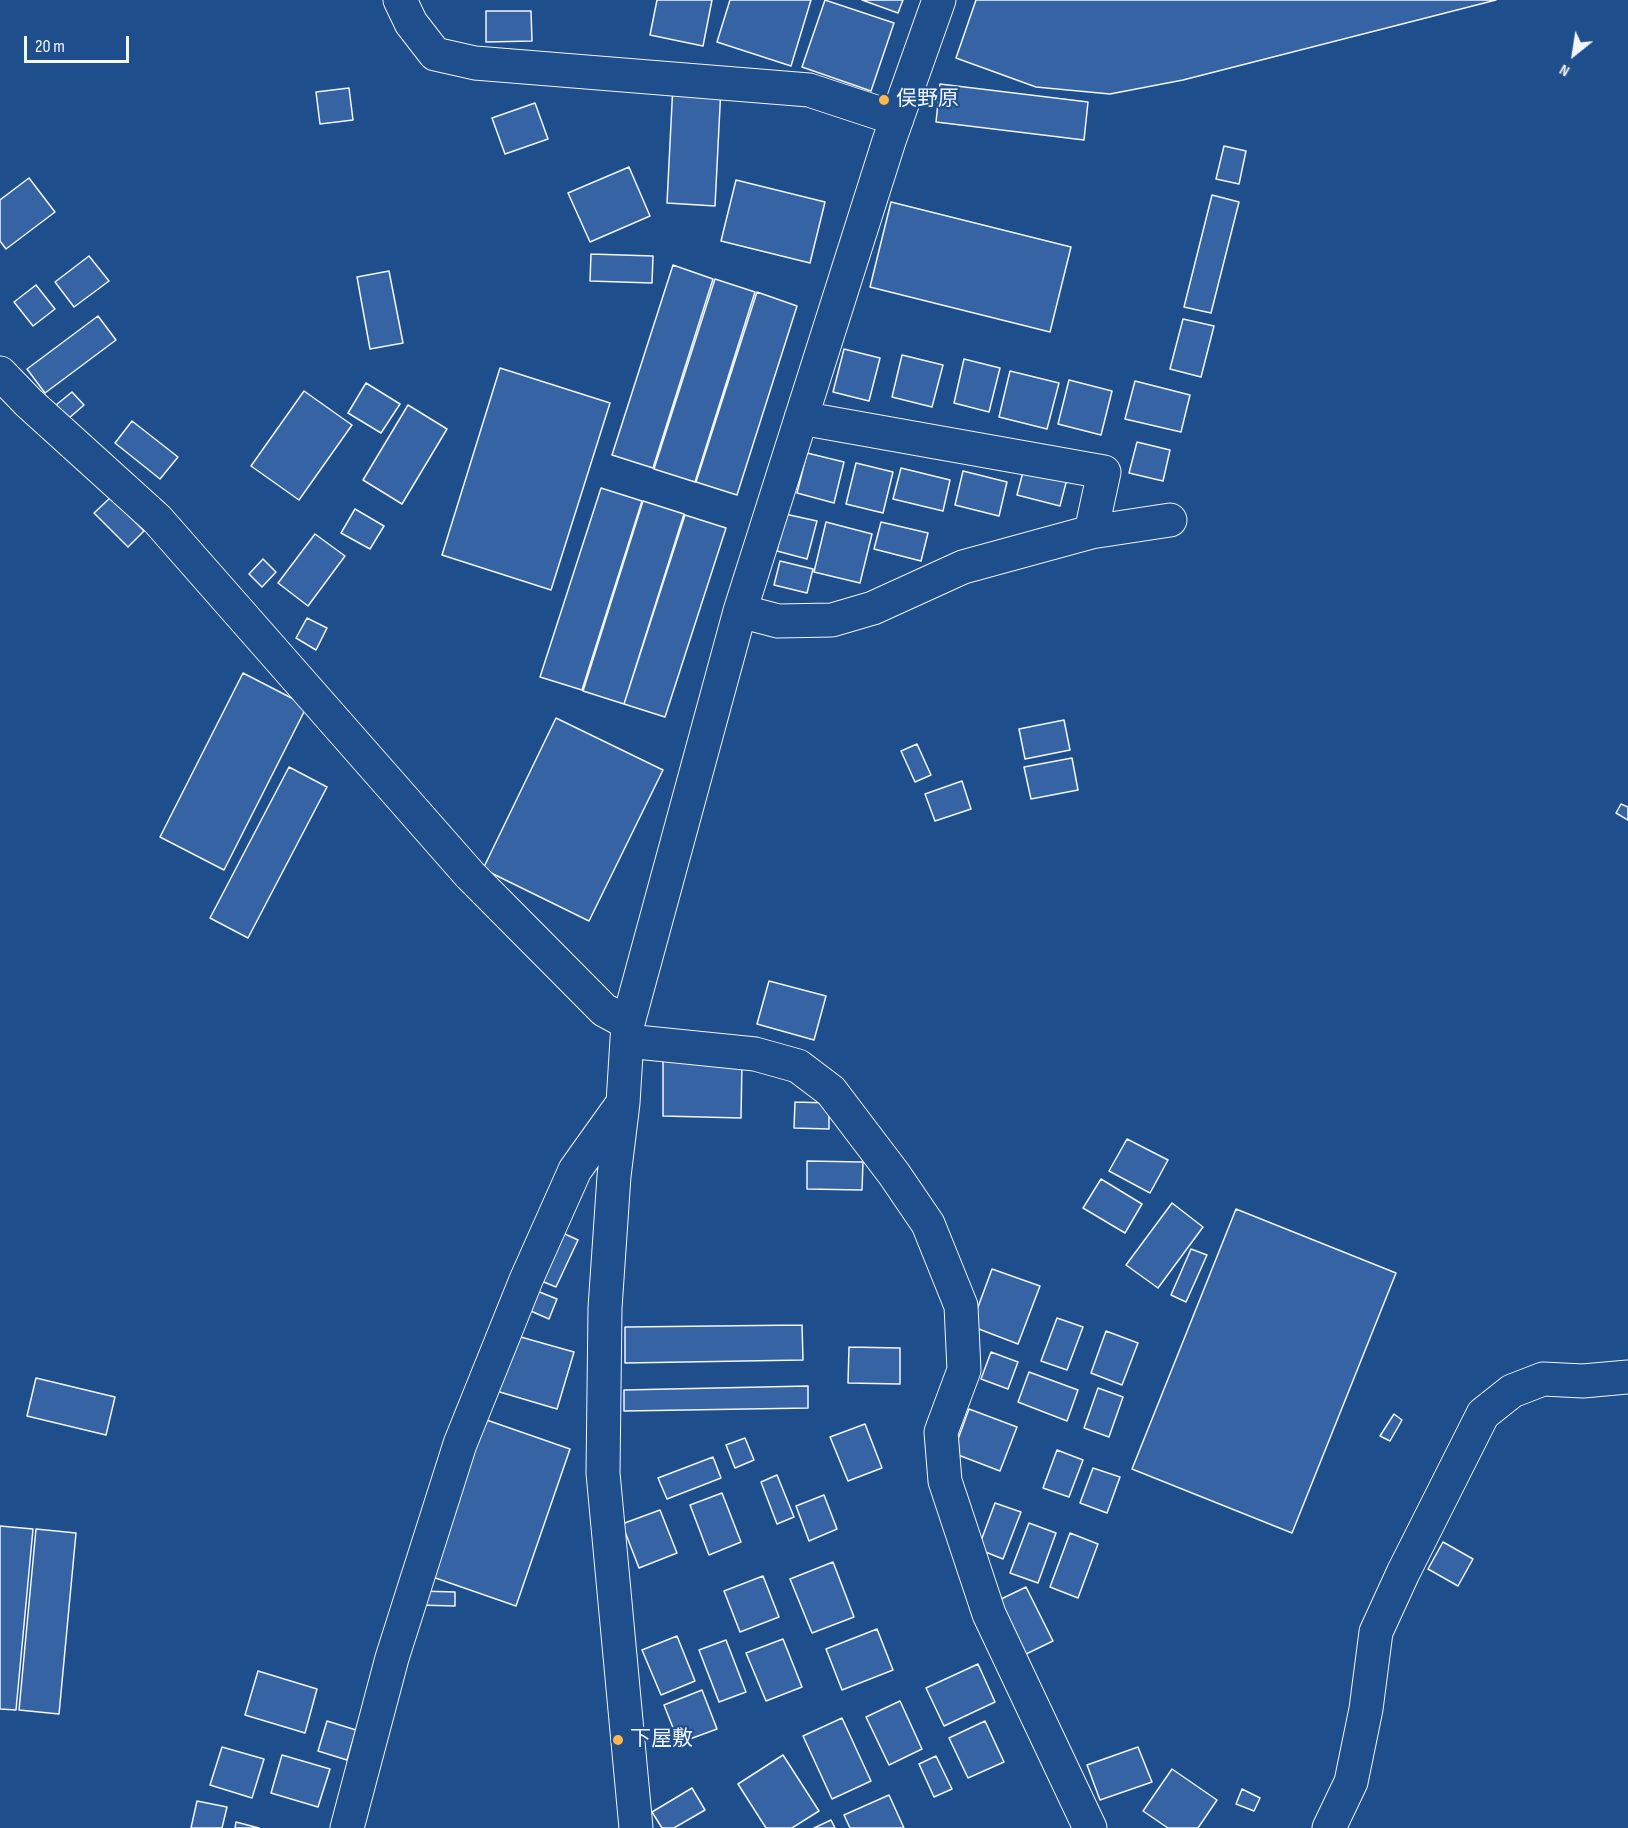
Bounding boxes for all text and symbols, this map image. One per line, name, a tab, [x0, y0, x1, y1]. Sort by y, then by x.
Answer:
scale bar	[27, 24, 132, 62]
north arrow	[1544, 24, 1604, 84]
text: 20 m	[35, 36, 65, 57]
text: N	[1556, 60, 1573, 80]
place label: 俣野原	[896, 87, 959, 113]
marker: 俣野原	[877, 93, 891, 107]
place label: 下屋敷	[630, 1727, 693, 1753]
marker: 下屋敷	[611, 1733, 625, 1747]

